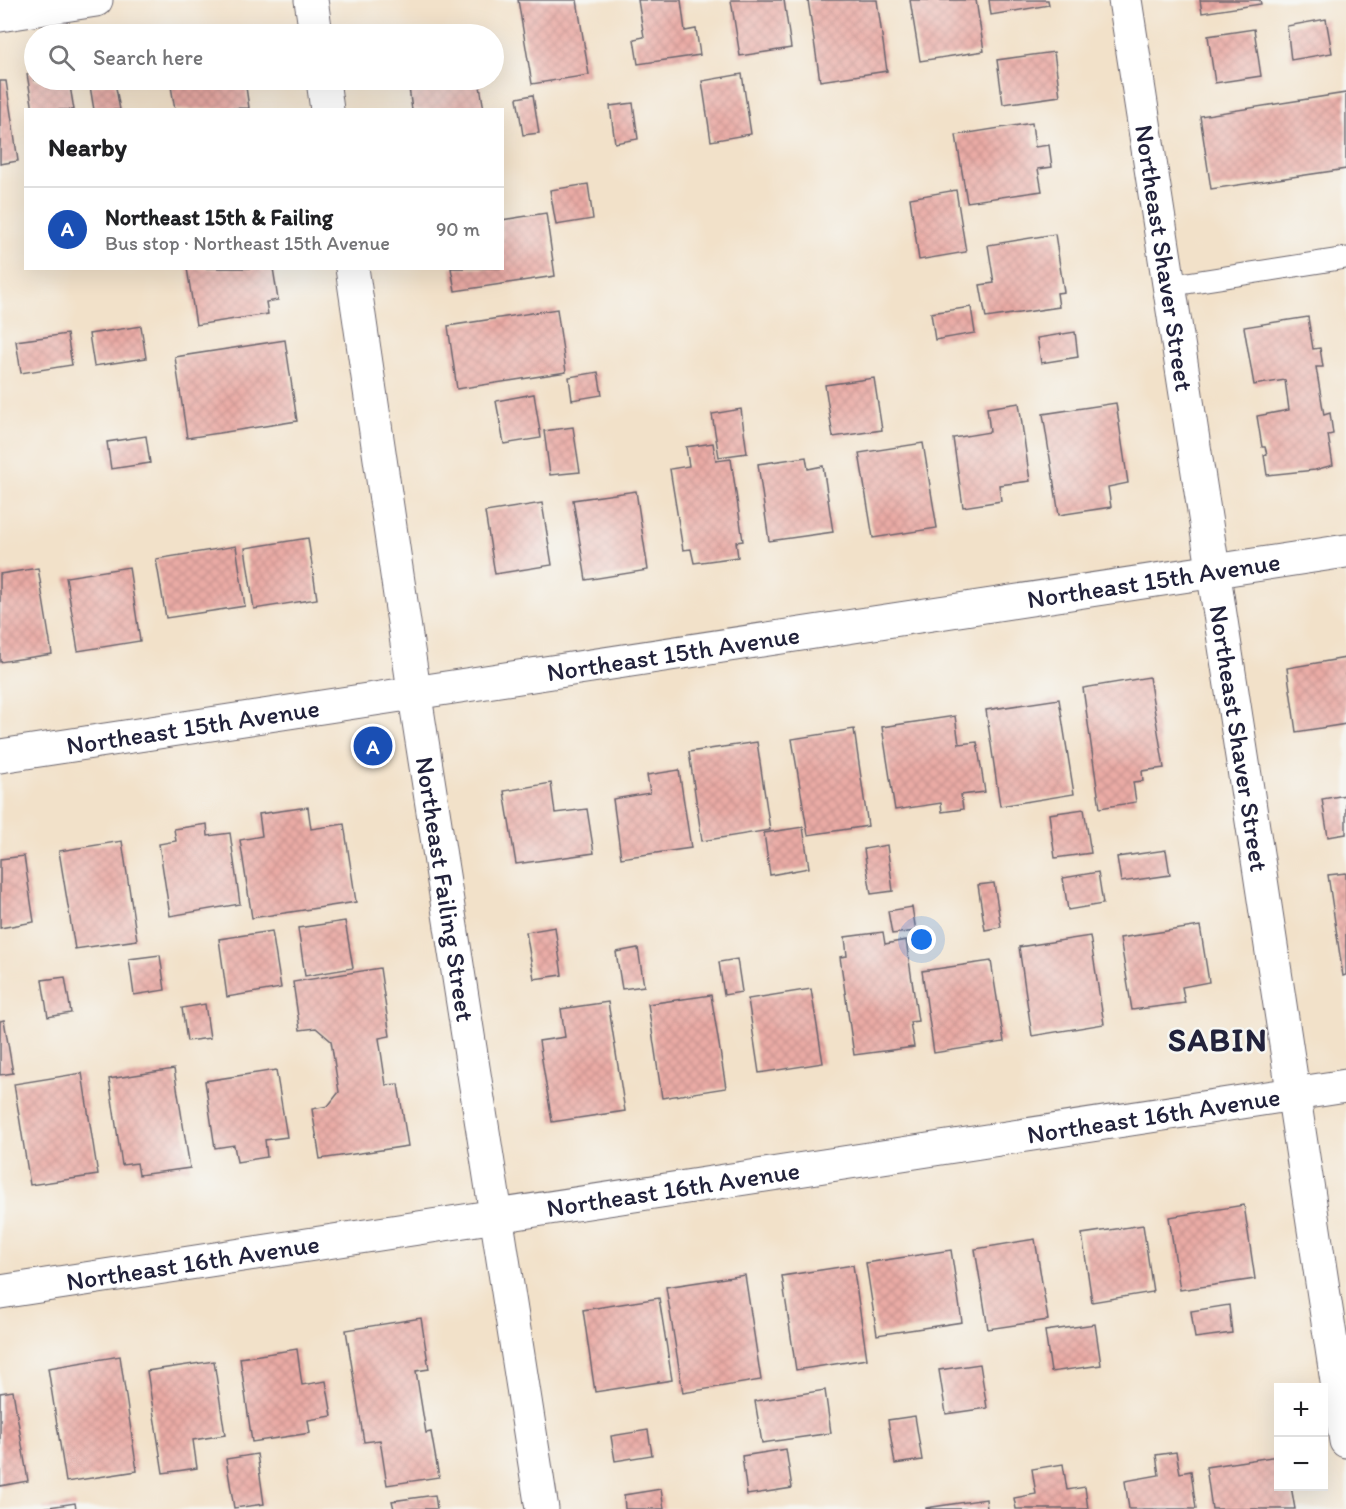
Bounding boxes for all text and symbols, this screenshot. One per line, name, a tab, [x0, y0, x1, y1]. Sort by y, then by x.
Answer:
search box	[24, 24, 504, 90]
icon: search	[45, 41, 78, 74]
text: Search here	[93, 44, 203, 71]
street label: Northeast Shaver Street	[1128, 123, 1201, 394]
text: Nearby	[48, 131, 127, 163]
text: Northeast 15th & Failing	[105, 204, 333, 231]
text: A	[61, 217, 74, 241]
text: 90 m	[436, 217, 480, 241]
text: Bus stop · Northeast 15th Avenue	[105, 231, 390, 255]
street label: Northeast 15th Avenue	[1025, 545, 1283, 615]
street label: Northeast Shaver Street	[1202, 603, 1276, 874]
street label: Northeast 15th Avenue	[544, 618, 802, 689]
street label: Northeast 15th Avenue	[64, 692, 322, 762]
pin: A	[354, 724, 392, 768]
street label: Northeast Failing Street	[409, 754, 482, 1024]
your location	[907, 925, 936, 954]
district label: SABIN	[1168, 1021, 1268, 1059]
street label: Northeast 16th Avenue	[1025, 1080, 1282, 1151]
street label: Northeast 16th Avenue	[544, 1154, 802, 1224]
street label: Northeast 16th Avenue	[64, 1227, 322, 1298]
map controls	[1274, 1383, 1328, 1491]
button: +	[1274, 1383, 1328, 1437]
button: −	[1274, 1437, 1328, 1491]

